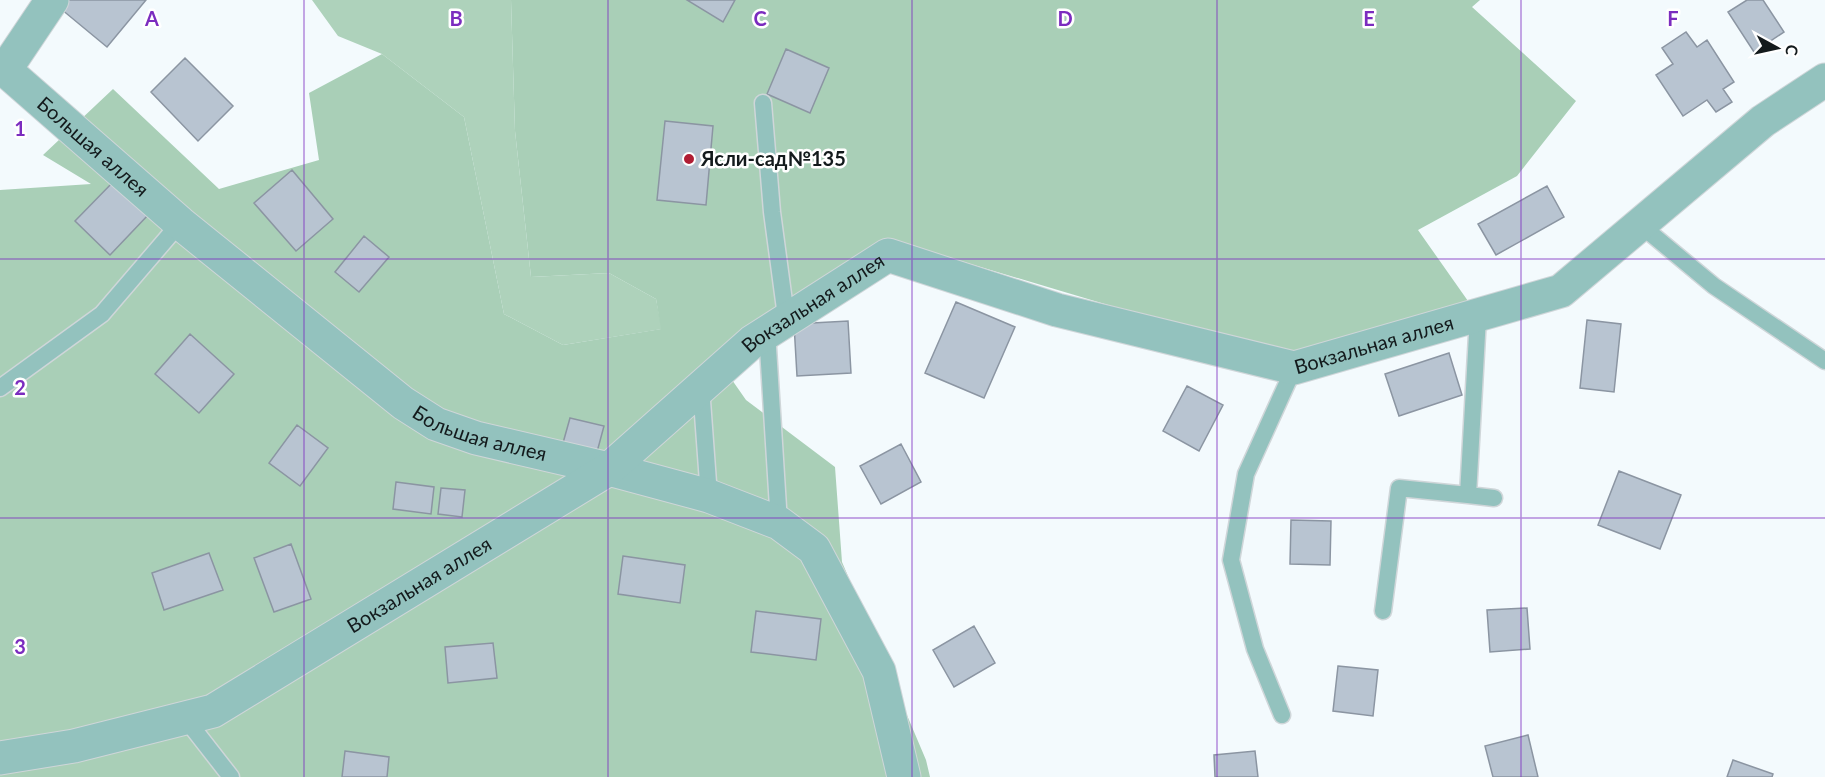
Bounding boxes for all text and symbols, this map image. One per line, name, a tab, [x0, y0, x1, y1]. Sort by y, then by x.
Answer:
text: A	[144, 6, 159, 30]
text: B	[449, 6, 463, 30]
text: C	[753, 6, 767, 30]
text: D	[1057, 6, 1073, 30]
text: E	[1363, 6, 1375, 30]
text: F	[1667, 6, 1679, 30]
north arrow	[1747, 18, 1807, 78]
text: С	[1782, 44, 1802, 57]
street label: Большая аллея	[33, 91, 154, 201]
text: 1	[14, 116, 26, 140]
place label: Ясли-сад№135	[700, 146, 846, 170]
marker: Ясли-сад№135	[682, 152, 696, 166]
street label: Вокзальная аллея	[736, 248, 888, 357]
street label: Вокзальная аллея	[1291, 310, 1456, 378]
text: 2	[14, 375, 26, 399]
street label: Большая аллея	[409, 399, 549, 465]
street label: Вокзальная аллея	[342, 531, 495, 637]
text: 3	[14, 634, 26, 658]

